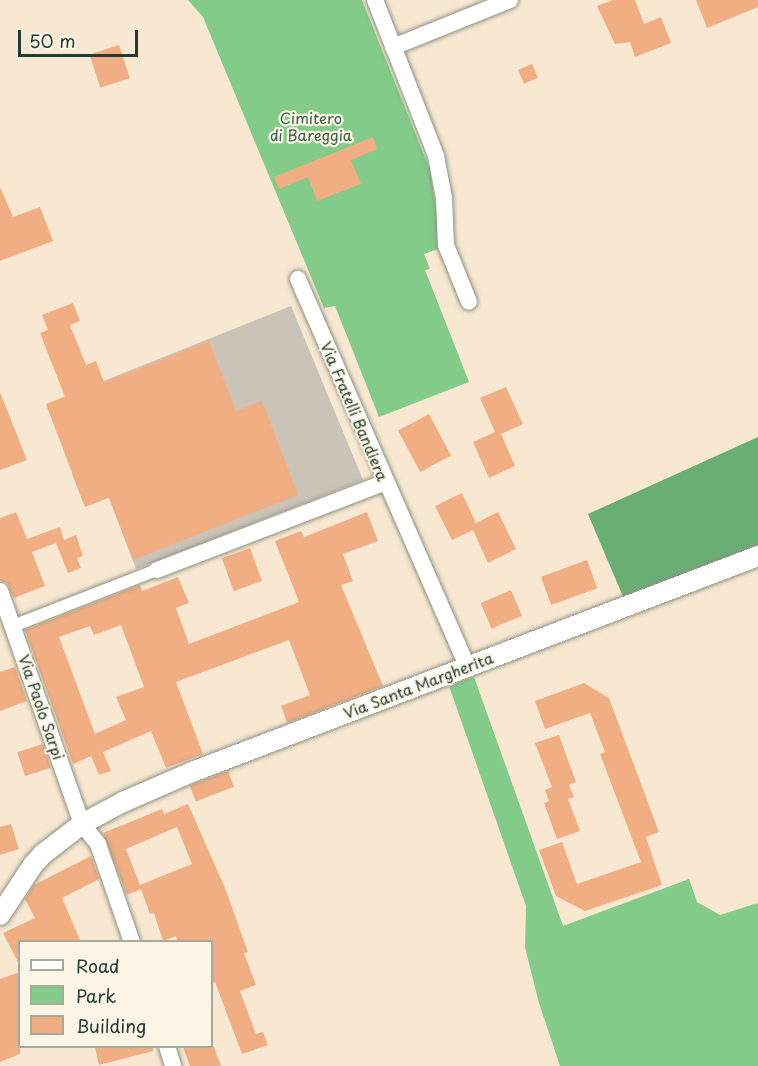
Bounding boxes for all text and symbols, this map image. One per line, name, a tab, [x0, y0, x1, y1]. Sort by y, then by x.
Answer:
scale bar	[21, 18, 141, 56]
text: 50 m	[29, 27, 76, 54]
park label: Cimitero di Bareggia	[270, 108, 352, 143]
street label: Via Fratelli Bandiera	[318, 339, 392, 483]
street label: Via Santa Margherita	[341, 648, 495, 722]
street label: Via Paolo Sarpi	[16, 652, 68, 762]
legend	[18, 940, 213, 1048]
text: Road	[76, 952, 120, 979]
text: Park	[76, 982, 116, 1009]
text: Building	[76, 1012, 146, 1039]

